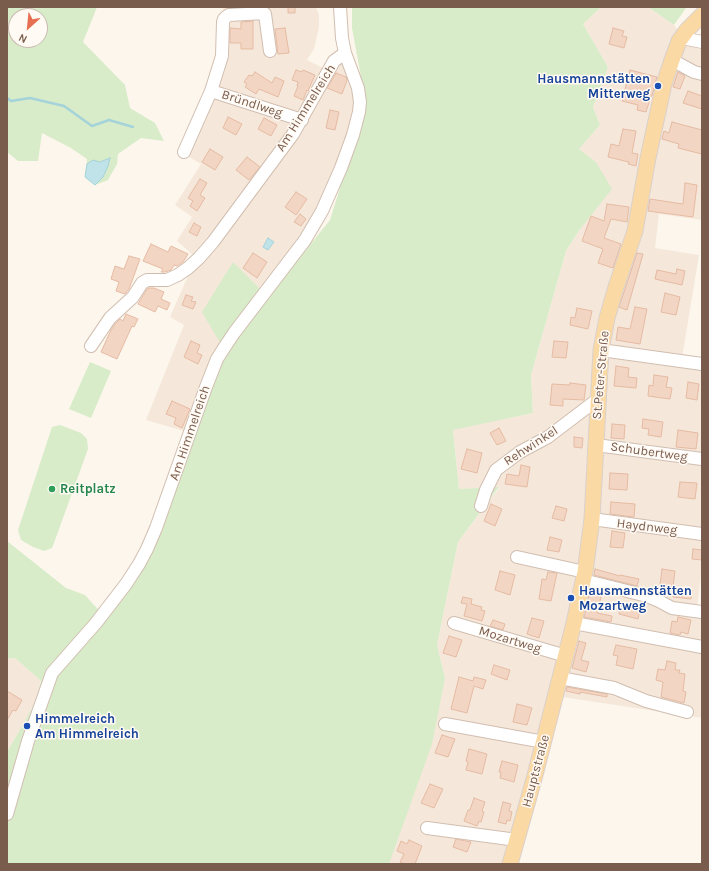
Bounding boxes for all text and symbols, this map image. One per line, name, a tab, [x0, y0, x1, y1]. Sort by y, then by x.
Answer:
north arrow	[8, 8, 48, 48]
text: N	[16, 31, 29, 46]
street label: Am Himmelreich	[273, 62, 339, 154]
place label: Hausmannstätten Mitterweg	[537, 71, 650, 102]
marker: Hausmannstätten Mitterweg	[653, 81, 663, 91]
street label: Bründlweg	[220, 87, 284, 121]
street label: St.Peter-Straße	[589, 330, 613, 420]
street label: Am Himmelreich	[166, 383, 214, 483]
street label: Rehwinkel	[501, 423, 561, 469]
street label: Schubertweg	[609, 439, 689, 465]
place label: Reitplatz	[60, 481, 116, 497]
marker: Reitplatz	[47, 484, 57, 494]
street label: Haydnweg	[616, 516, 678, 538]
place label: Hausmannstätten Mozartweg	[579, 583, 692, 614]
marker: Hausmannstätten Mozartweg	[566, 593, 576, 603]
street label: Mozartweg	[477, 623, 543, 657]
place label: Himmelreich Am Himmelreich	[35, 711, 139, 742]
marker: Himmelreich Am Himmelreich	[22, 721, 32, 731]
street label: Hauptstraße	[519, 733, 553, 809]

